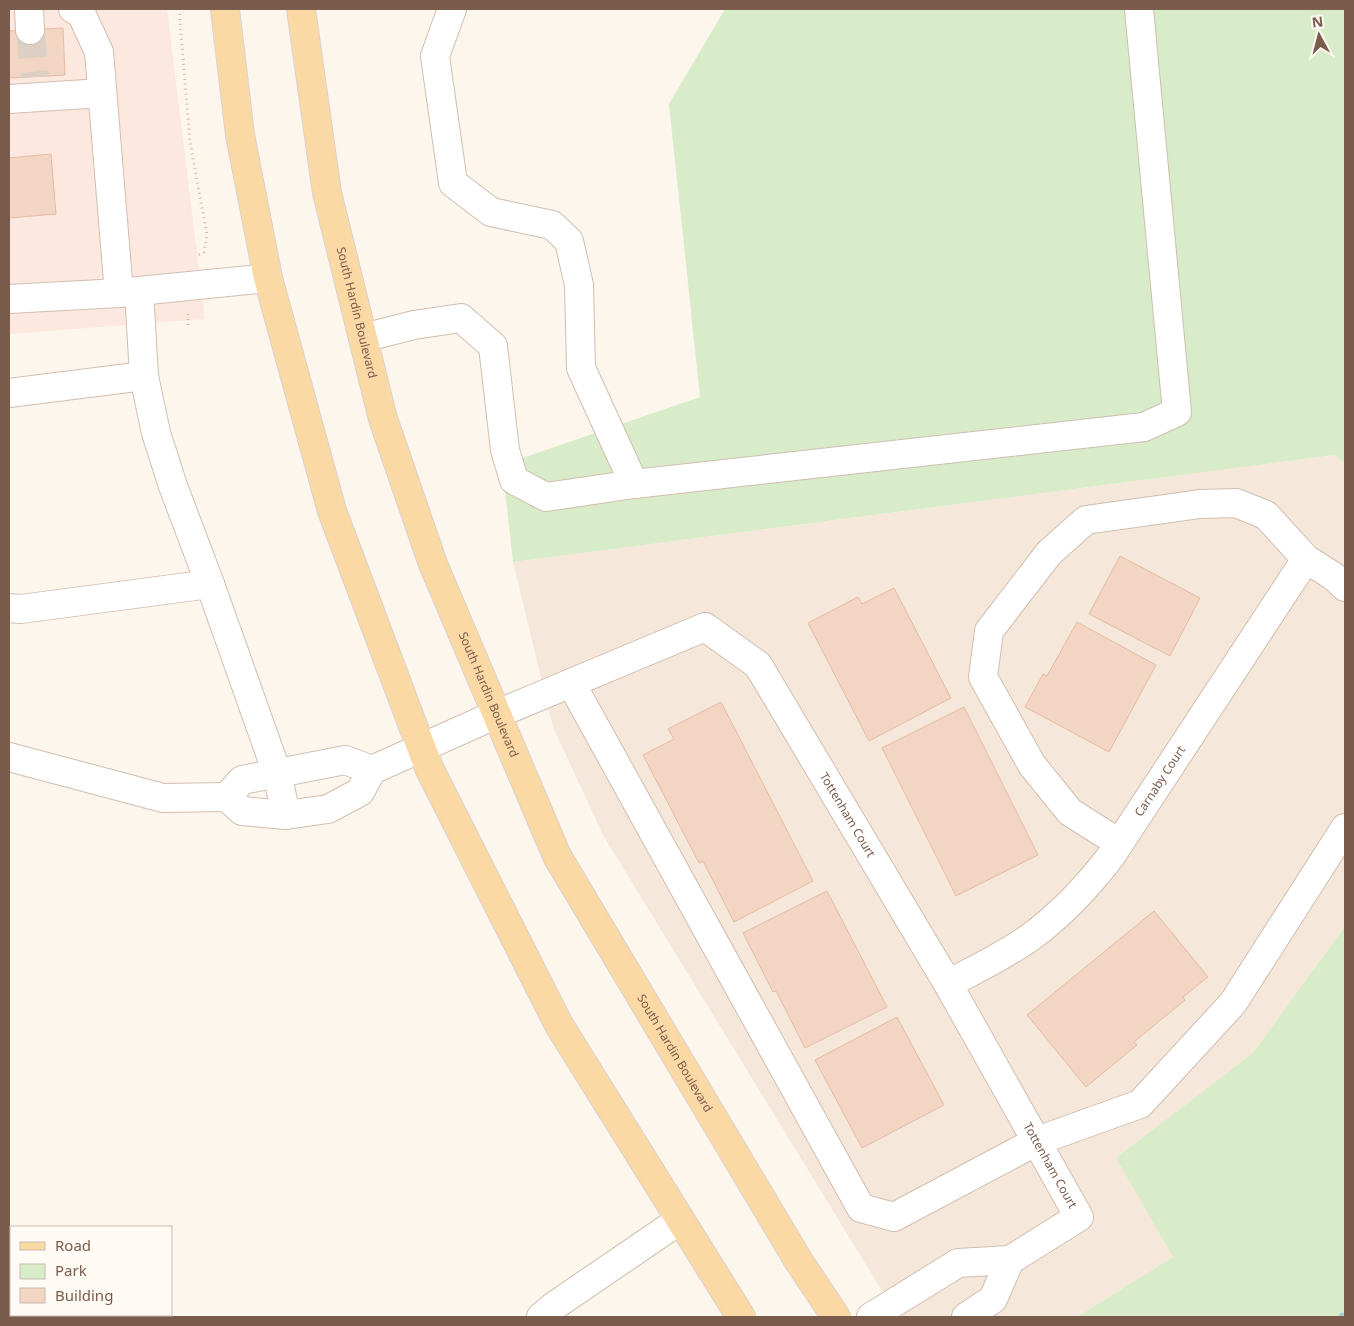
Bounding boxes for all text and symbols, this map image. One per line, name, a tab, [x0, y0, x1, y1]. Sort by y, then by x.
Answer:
north arrow	[1294, 10, 1344, 60]
text: N	[1311, 11, 1324, 32]
street label: South Hardin Boulevard	[333, 245, 382, 380]
street label: South Hardin Boulevard	[455, 629, 523, 760]
street label: Carnaby Court	[1130, 742, 1189, 820]
street label: Tottenham Court	[816, 769, 880, 861]
street label: South Hardin Boulevard	[633, 991, 717, 1115]
street label: Tottenham Court	[1020, 1119, 1082, 1212]
legend	[10, 1226, 172, 1316]
text: Road	[55, 1235, 91, 1255]
text: Park	[55, 1260, 87, 1280]
text: Building	[55, 1285, 113, 1305]

